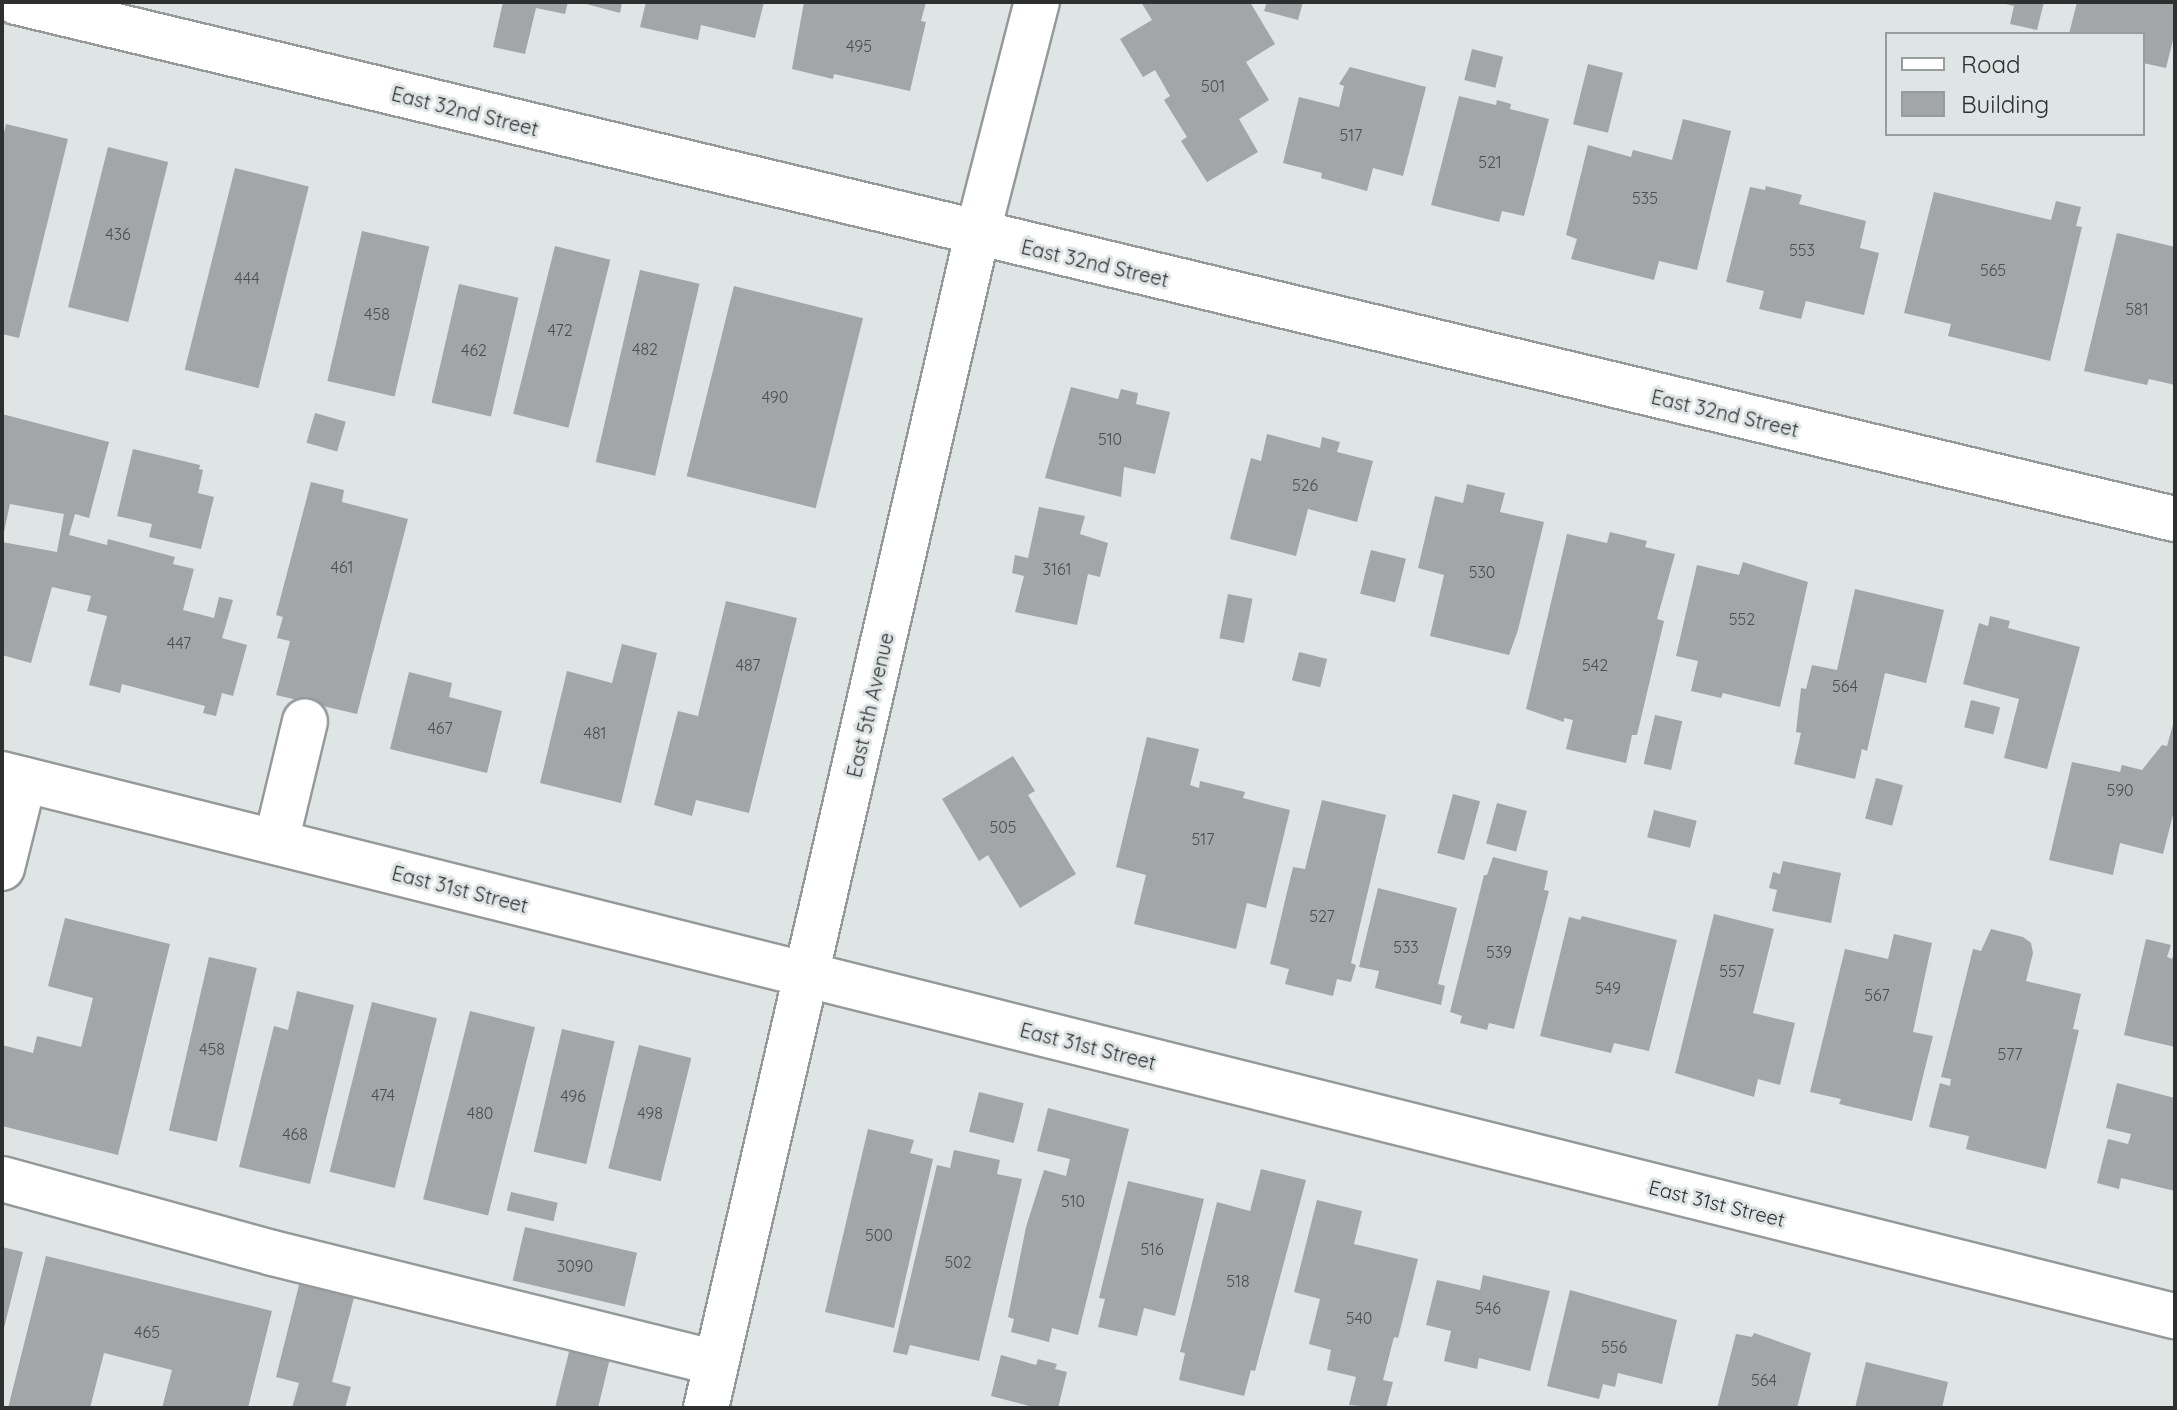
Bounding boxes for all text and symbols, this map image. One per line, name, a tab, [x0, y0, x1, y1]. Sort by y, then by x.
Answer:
legend	[1885, 32, 2145, 136]
house number: 495	[846, 36, 872, 56]
text: Road	[1961, 49, 2021, 79]
house number: 501	[1201, 76, 1225, 96]
street label: East 32nd Street	[389, 81, 541, 141]
text: Building	[1961, 89, 2049, 119]
house number: 517	[1340, 125, 1362, 145]
house number: 521	[1478, 152, 1502, 172]
house number: 535	[1632, 188, 1658, 208]
house number: 436	[105, 224, 131, 244]
street label: East 32nd Street	[1019, 234, 1171, 292]
house number: 553	[1789, 240, 1815, 260]
house number: 565	[1980, 260, 2006, 280]
house number: 444	[234, 268, 260, 288]
house number: 581	[2125, 299, 2149, 319]
house number: 458	[364, 304, 390, 324]
house number: 472	[547, 320, 573, 340]
house number: 482	[632, 339, 658, 359]
house number: 462	[461, 340, 487, 360]
street label: East 32nd Street	[1649, 384, 1801, 442]
house number: 490	[762, 387, 788, 407]
house number: 510	[1098, 429, 1122, 449]
house number: 526	[1292, 475, 1318, 495]
house number: 461	[331, 557, 353, 577]
house number: 3161	[1043, 559, 1071, 579]
house number: 530	[1469, 562, 1495, 582]
house number: 552	[1729, 609, 1755, 629]
street label: East 5th Avenue	[842, 630, 898, 780]
house number: 447	[167, 633, 191, 653]
house number: 487	[736, 655, 760, 675]
house number: 542	[1582, 655, 1608, 675]
house number: 564	[1832, 676, 1858, 696]
house number: 467	[427, 718, 453, 738]
house number: 481	[584, 723, 606, 743]
house number: 590	[2106, 780, 2134, 800]
house number: 505	[990, 817, 1016, 837]
house number: 517	[1192, 829, 1214, 849]
street label: East 31st Street	[390, 861, 530, 917]
house number: 527	[1309, 906, 1335, 926]
house number: 533	[1393, 937, 1419, 957]
house number: 539	[1486, 942, 1512, 962]
house number: 557	[1719, 961, 1745, 981]
house number: 549	[1595, 978, 1621, 998]
house number: 567	[1864, 985, 1890, 1005]
street label: East 31st Street	[1018, 1018, 1158, 1074]
house number: 458	[199, 1039, 225, 1059]
house number: 577	[1997, 1044, 2023, 1064]
house number: 474	[371, 1085, 395, 1105]
house number: 496	[560, 1086, 586, 1106]
house number: 480	[467, 1103, 493, 1123]
house number: 498	[637, 1103, 663, 1123]
house number: 468	[282, 1124, 308, 1144]
street label: East 31st Street	[1647, 1175, 1787, 1231]
house number: 510	[1061, 1191, 1085, 1211]
house number: 500	[865, 1225, 893, 1245]
house number: 516	[1140, 1239, 1164, 1259]
house number: 502	[944, 1252, 972, 1272]
house number: 3090	[557, 1256, 593, 1276]
house number: 518	[1226, 1271, 1250, 1291]
house number: 546	[1475, 1298, 1501, 1318]
house number: 540	[1346, 1308, 1372, 1328]
house number: 465	[134, 1322, 160, 1342]
house number: 556	[1601, 1337, 1627, 1357]
house number: 564	[1751, 1370, 1777, 1390]

